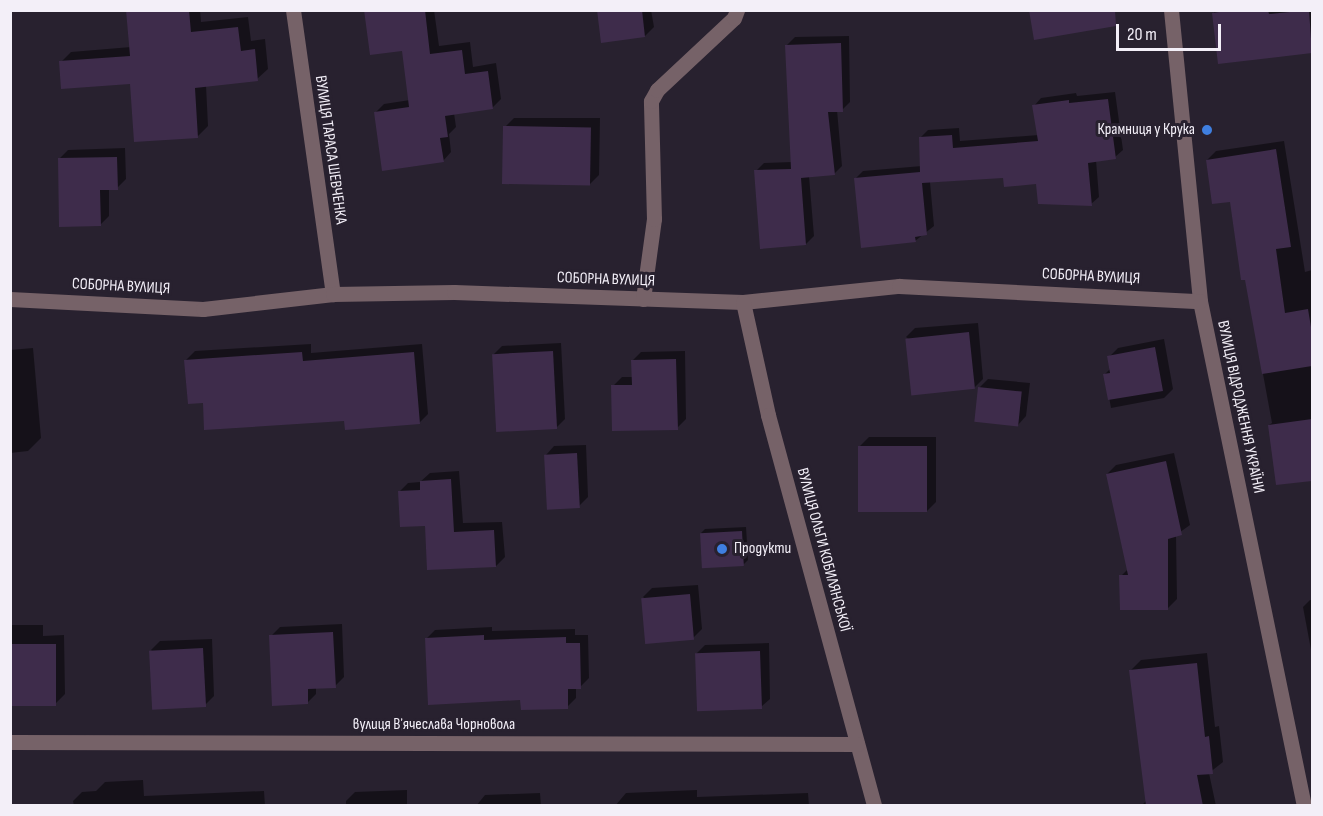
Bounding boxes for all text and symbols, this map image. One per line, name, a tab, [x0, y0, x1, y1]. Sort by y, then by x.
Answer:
scale bar	[1119, 12, 1224, 50]
text: 20 m	[1127, 24, 1157, 45]
street label: ВУЛИЦЯ ТАРАСА ШЕВЧЕНКА	[310, 74, 350, 226]
place label: Крамниця у Крука	[1098, 120, 1195, 140]
marker: Крамниця у Крука	[1200, 123, 1214, 137]
street label: СОБОРНА ВУЛИЦЯ	[1042, 265, 1140, 289]
street label: СОБОРНА ВУЛИЦЯ	[557, 269, 655, 291]
street label: СОБОРНА ВУЛИЦЯ	[72, 275, 170, 299]
street label: ВУЛИЦЯ ВІДРОДЖЕННЯ УКРАЇНИ	[1212, 319, 1268, 495]
street label: ВУЛИЦЯ ОЛЬГИ КОБИЛЯНСЬКОЇ	[792, 466, 854, 634]
place label: Продукти	[734, 539, 791, 559]
marker: Продукти	[715, 542, 729, 556]
street label: вулиця Вʼячеслава Чорновола	[353, 715, 515, 735]

